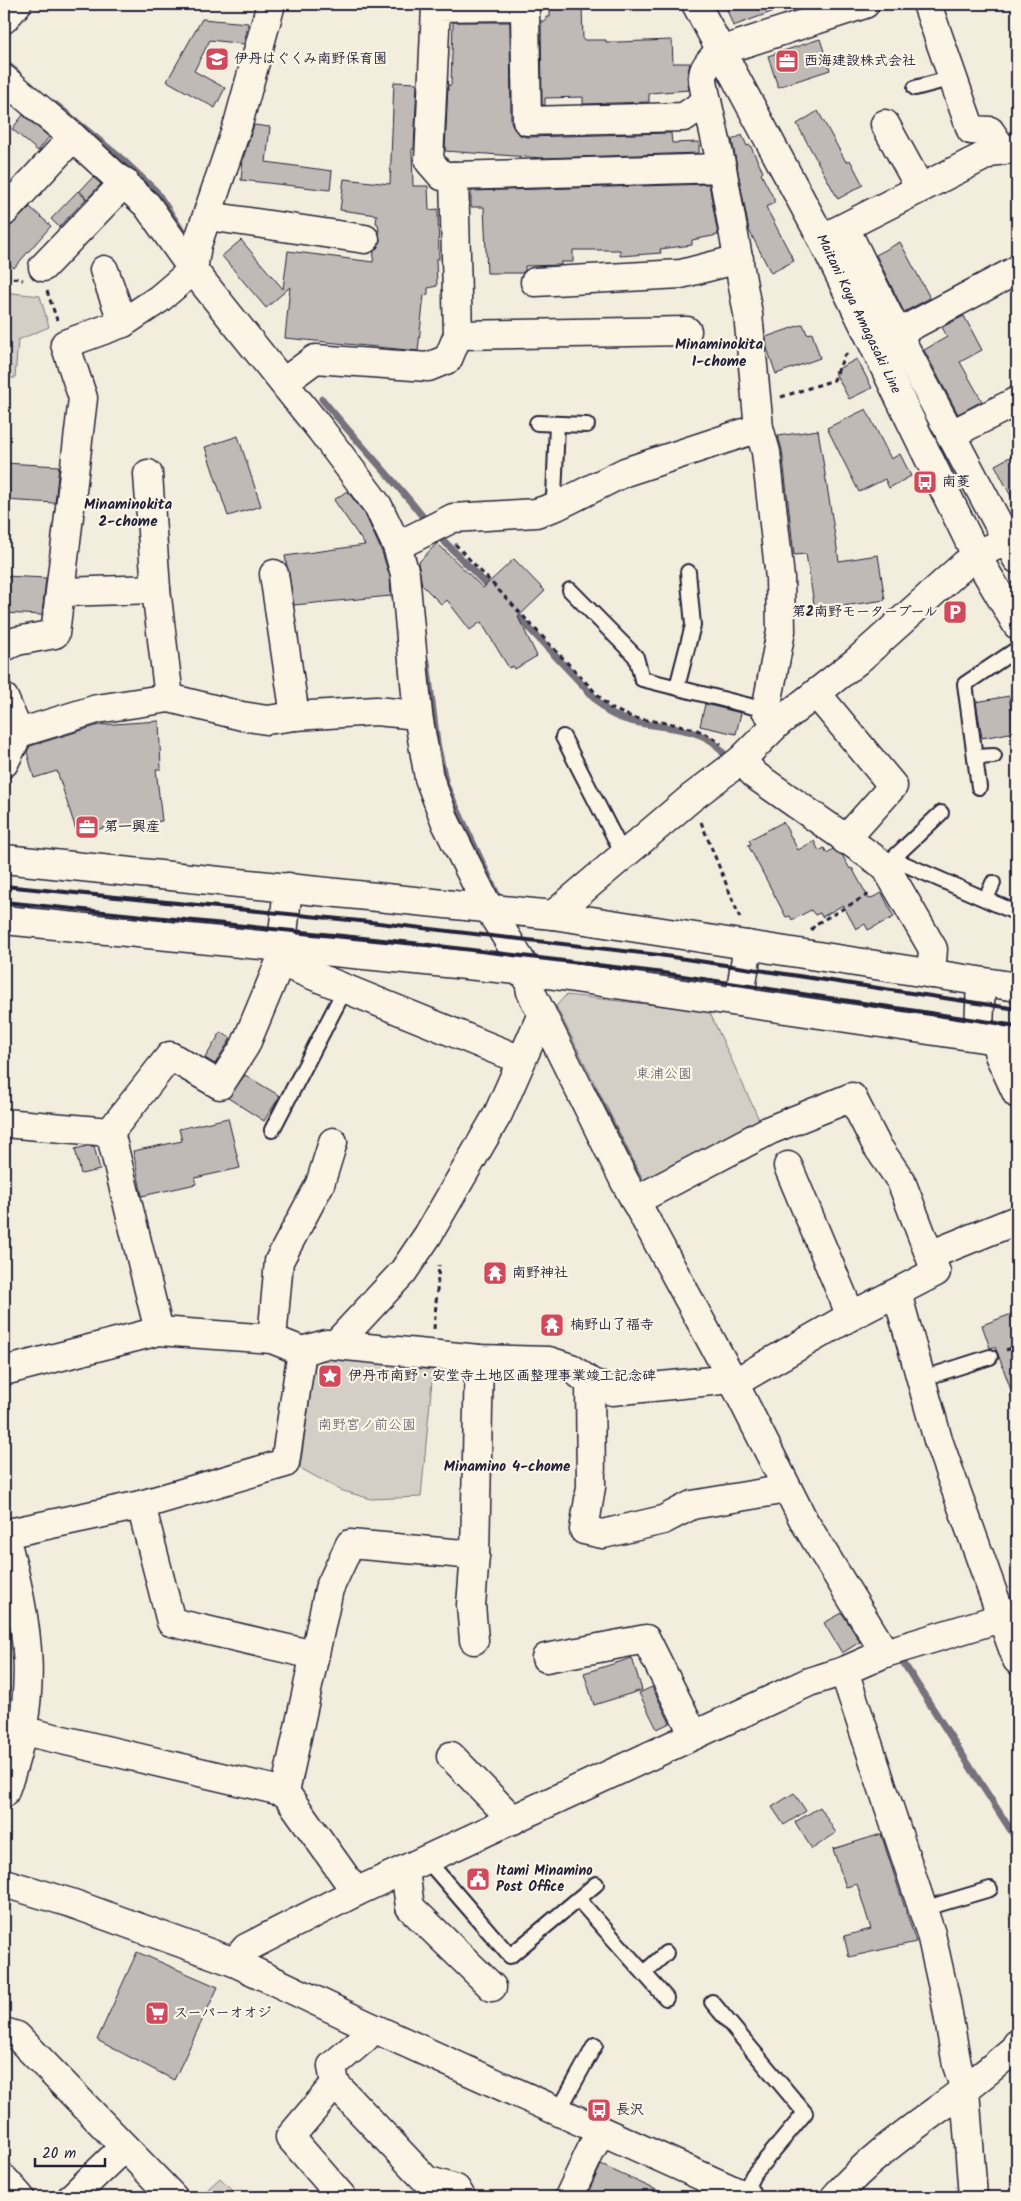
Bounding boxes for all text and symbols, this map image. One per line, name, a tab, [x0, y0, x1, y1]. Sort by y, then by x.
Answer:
school or university icon: 伊丹はぐくみ南野保育園	[204, 46, 230, 72]
place label: 伊丹はぐくみ南野保育園	[234, 48, 387, 70]
office icon: 西海建設株式会社	[774, 48, 800, 74]
place label: 西海建設株式会社	[804, 50, 916, 72]
street label: Maitani Koya Amagasaki Line	[810, 230, 907, 398]
district label: Minaminokita 1-chome	[675, 333, 763, 374]
bus stop icon: 南菱	[912, 469, 938, 495]
place label: 南菱	[942, 471, 970, 493]
district label: Minaminokita 2-chome	[84, 493, 172, 534]
parking icon: 第2南野モータープール	[942, 599, 968, 625]
place label: 第2南野モータープール	[792, 601, 938, 623]
office icon: 第一興産	[74, 814, 100, 840]
place label: 第一興産	[104, 816, 160, 838]
park label: 東浦公園	[636, 1063, 692, 1085]
temple icon: 南野神社	[482, 1260, 508, 1286]
place label: 南野神社	[512, 1262, 568, 1284]
temple icon: 楠野山了福寺	[539, 1312, 565, 1338]
place label: 楠野山了福寺	[570, 1314, 654, 1336]
place icon: 伊丹市南野・安堂寺土地区画整理事業竣工記念碑	[317, 1363, 343, 1389]
place label: 伊丹市南野・安堂寺土地区画整理事業竣工記念碑	[348, 1365, 656, 1387]
park label: 南野宮ノ前公園	[318, 1414, 416, 1436]
district label: Minamino 4-chome	[444, 1455, 571, 1479]
place label: Itami Minamino Post Office	[496, 1860, 593, 1898]
public building icon: Itami Minamino Post Office	[465, 1866, 491, 1892]
supermarket icon: スーパーオオジ	[144, 2000, 170, 2026]
place label: スーパーオオジ	[174, 2002, 271, 2024]
bus stop icon: 長沢	[586, 2097, 612, 2123]
place label: 長沢	[616, 2099, 644, 2121]
scale bar	[35, 2136, 105, 2168]
text: 20 m	[42, 2142, 76, 2166]

